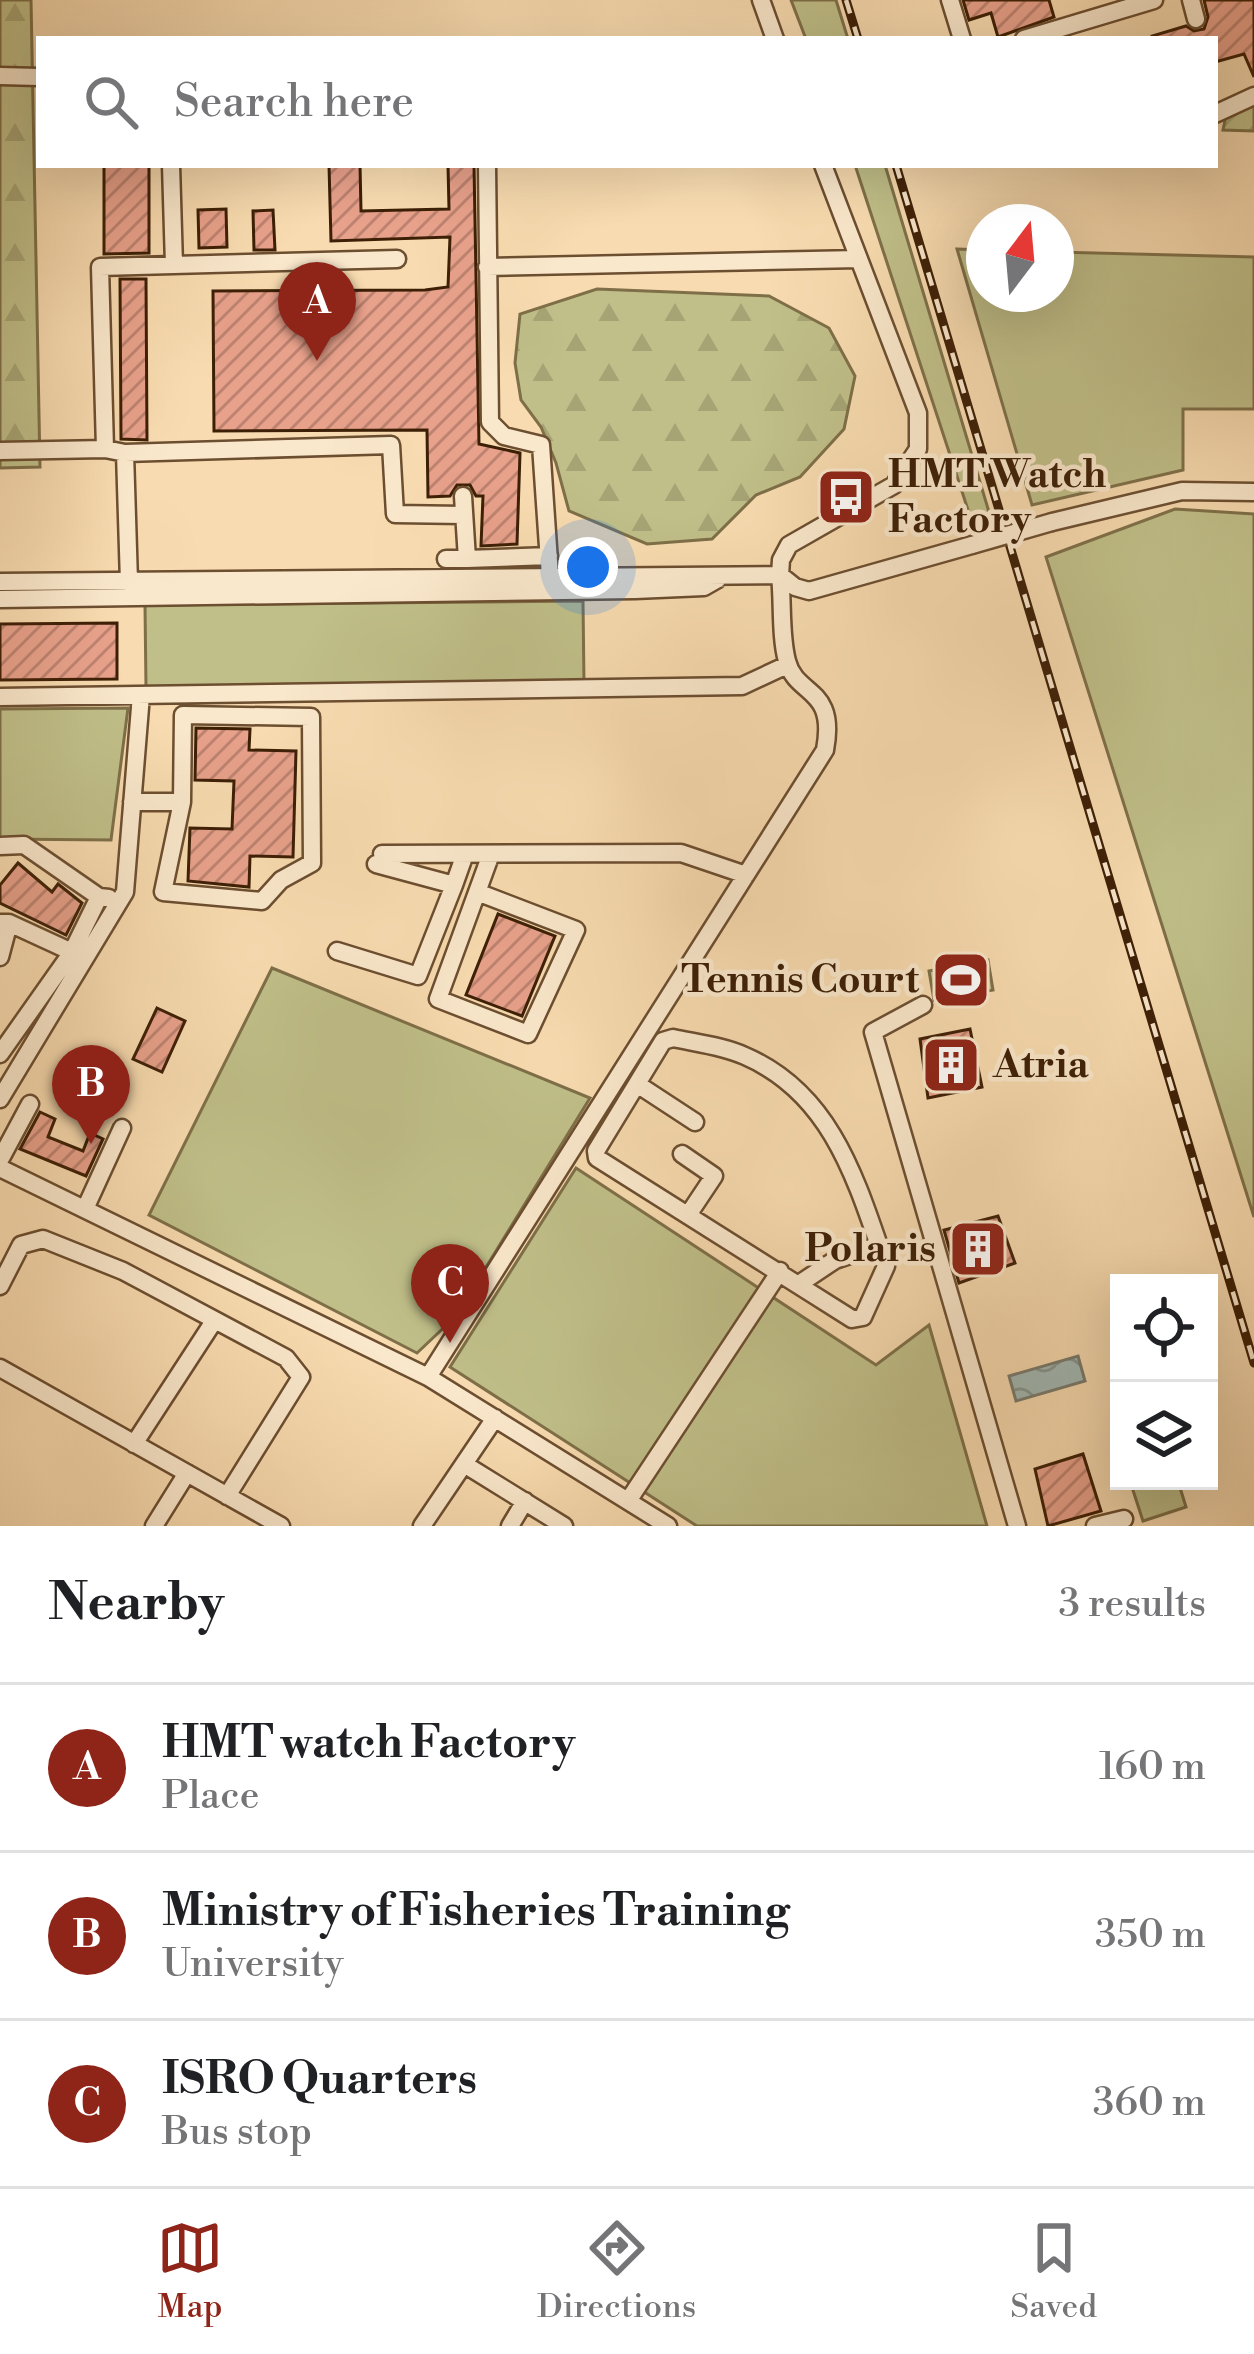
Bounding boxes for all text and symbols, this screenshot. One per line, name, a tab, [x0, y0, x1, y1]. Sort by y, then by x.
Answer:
search box	[36, 36, 1218, 168]
icon: search	[78, 69, 144, 135]
text: Search here	[174, 74, 414, 131]
north arrow	[966, 204, 1074, 312]
pin: A	[278, 262, 356, 361]
place label: HMT Watch Factory	[888, 451, 1106, 545]
bus stop icon: HMT Watch Factory	[815, 466, 877, 528]
your location	[558, 537, 618, 597]
sports icon: Tennis Court	[930, 949, 992, 1011]
place label: Tennis Court	[681, 956, 920, 1005]
building icon: Atria	[920, 1034, 982, 1096]
place label: Atria	[992, 1041, 1089, 1090]
pin: B	[52, 1045, 130, 1144]
building icon: Polaris	[947, 1218, 1009, 1280]
place label: Polaris	[805, 1225, 936, 1274]
pin: C	[411, 1244, 489, 1343]
map controls	[1110, 1274, 1218, 1490]
button: locate	[1110, 1274, 1218, 1382]
button: layers	[1110, 1382, 1218, 1490]
text: Nearby	[48, 1572, 224, 1636]
text: 3 results	[1058, 1580, 1206, 1629]
text: HMT watch Factory	[162, 1715, 575, 1772]
text: A	[73, 1743, 101, 1792]
text: 160 m	[1099, 1743, 1206, 1792]
text: Place	[162, 1772, 259, 1821]
text: Ministry of Fisheries Training	[162, 1883, 790, 1940]
text: B	[72, 1911, 102, 1960]
text: 350 m	[1095, 1911, 1206, 1960]
text: University	[162, 1940, 344, 1989]
text: ISRO Quarters	[162, 2051, 477, 2108]
text: C	[73, 2079, 101, 2128]
text: 360 m	[1093, 2079, 1206, 2128]
text: Bus stop	[162, 2108, 312, 2157]
tab: Map	[157, 2215, 223, 2328]
tab: Directions	[537, 2215, 696, 2328]
tab: Saved	[1010, 2215, 1097, 2328]

